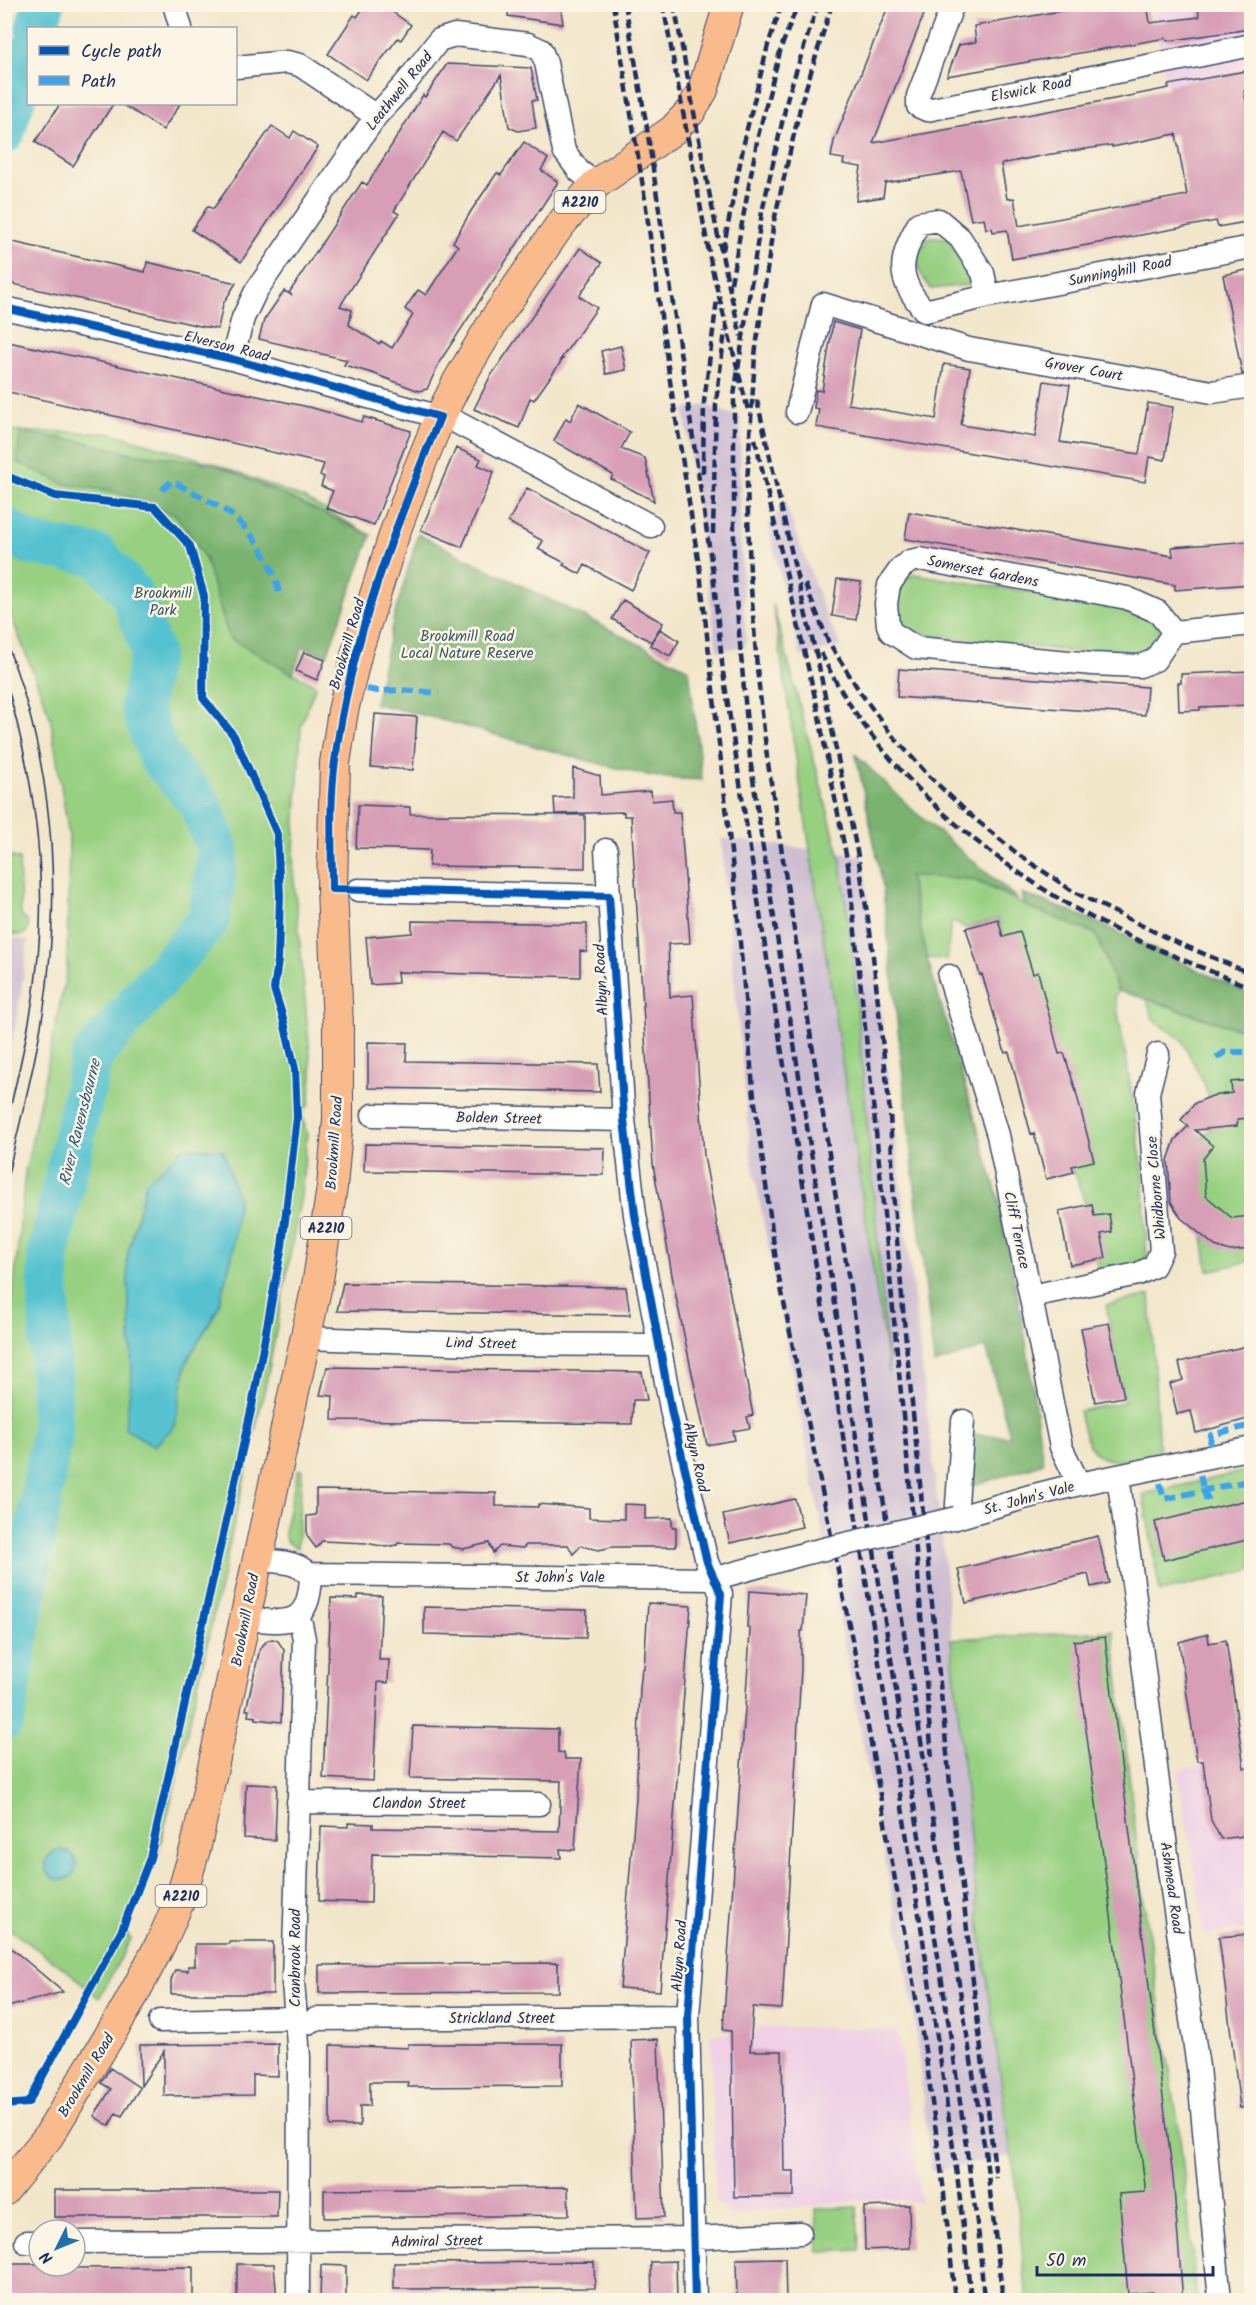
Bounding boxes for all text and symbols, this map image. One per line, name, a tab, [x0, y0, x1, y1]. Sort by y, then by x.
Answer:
legend	[27, 27, 237, 105]
text: Cycle path	[81, 38, 162, 67]
street label: Leathwell Road	[360, 46, 440, 137]
text: Path	[81, 68, 116, 97]
street label: Elswick Road	[989, 70, 1074, 110]
road number: A2210	[554, 191, 606, 213]
street label: Sunninghill Road	[1066, 250, 1174, 294]
street label: Elverson Road	[181, 325, 273, 369]
street label: Grover Court	[1043, 351, 1125, 389]
street label: Somerset Gardens	[925, 549, 1041, 595]
park label: Brookmill Park	[134, 582, 192, 623]
street label: Brookmill Road	[323, 595, 373, 693]
park label: Brookmill Road Local Nature Reserve	[400, 625, 534, 666]
street label: Albyn Road	[588, 943, 616, 1016]
water label: River Ravensbourne	[53, 1055, 109, 1188]
street label: Brookmill Road	[320, 1095, 350, 1191]
street label: Bolden Street	[456, 1106, 543, 1132]
street label: Whidborne Close	[1140, 1135, 1173, 1241]
street label: Cliff Terrace	[996, 1189, 1036, 1271]
road number: A2210	[300, 1217, 352, 1239]
street label: Lind Street	[445, 1331, 517, 1357]
street label: Albyn Road	[675, 1420, 715, 1495]
street label: St. John's Vale	[981, 1475, 1078, 1523]
street label: St John's Vale	[515, 1566, 605, 1590]
street label: Brookmill Road	[225, 1571, 267, 1669]
street label: Clandon Street	[372, 1792, 466, 1816]
street label: Ashmead Road	[1153, 1840, 1189, 1936]
road number: A2210	[156, 1885, 207, 1907]
street label: Cranbrook Road	[284, 1908, 308, 2007]
street label: Albyn Road	[666, 1919, 695, 1993]
street label: Strickland Street	[449, 2007, 555, 2031]
street label: Brookmill Road	[52, 2029, 122, 2122]
north arrow	[27, 2218, 87, 2278]
street label: Admiral Street	[391, 2229, 483, 2255]
scale bar	[1037, 2239, 1212, 2277]
text: N	[35, 2245, 60, 2269]
text: 50 m	[1046, 2247, 1086, 2276]

